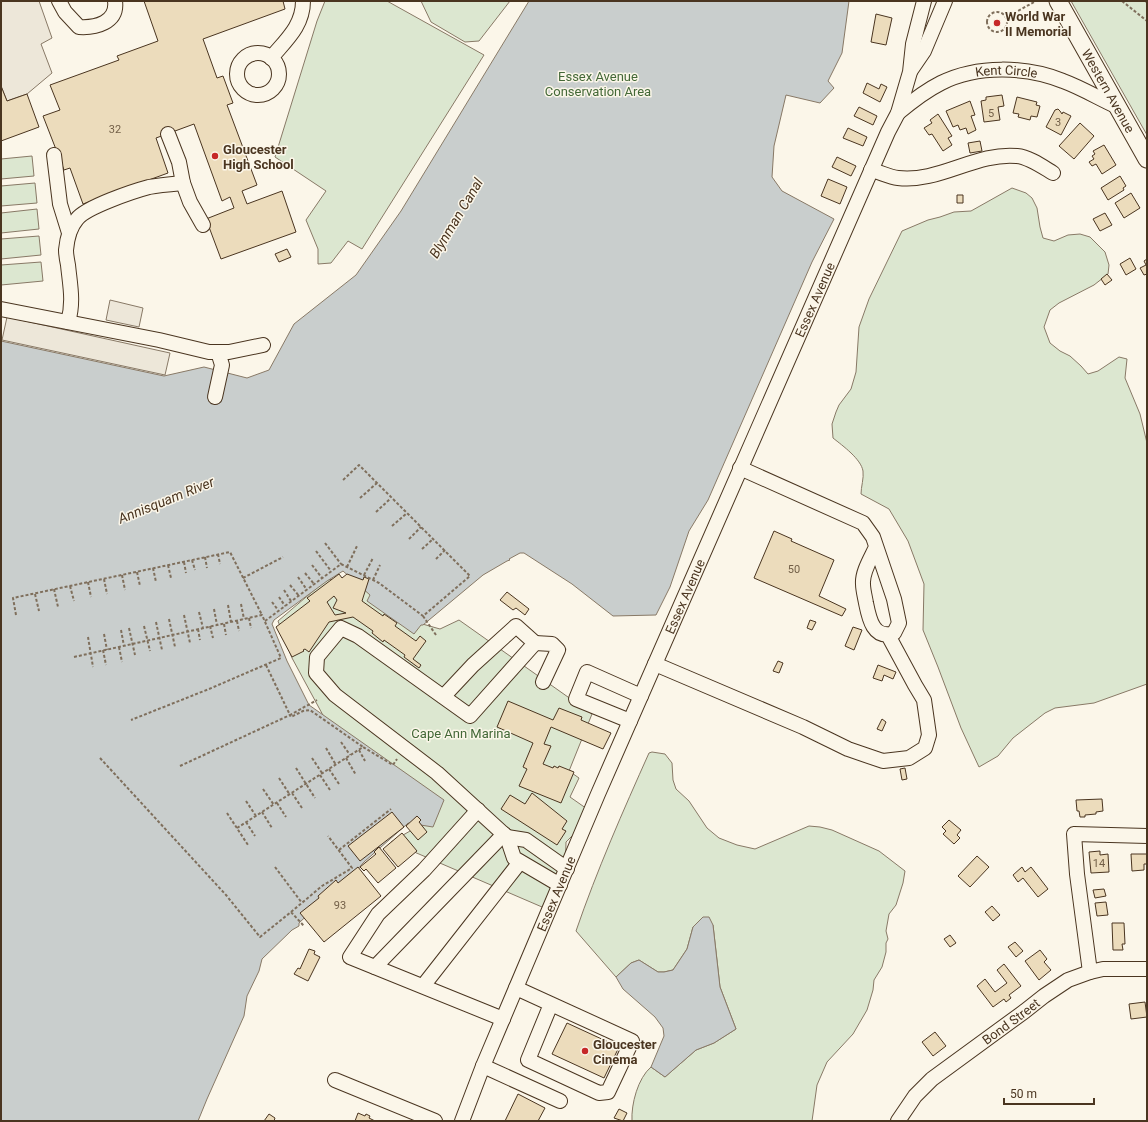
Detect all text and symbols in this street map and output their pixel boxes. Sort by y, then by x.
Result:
place label: World War II Memorial [1005,9,1071,39]
marker: World War II Memorial [992,18,1002,28]
street label: Western Avenue [1079,47,1138,135]
street label: Kent Circle [974,63,1039,81]
park label: Essex Avenue Conservation Area [545,69,651,99]
house number: 5 [988,107,994,120]
house number: 3 [1055,116,1061,129]
house number: 32 [109,123,121,136]
place label: Gloucester High School [223,142,294,172]
marker: Gloucester High School [210,151,220,161]
water label: Blynman Canal [426,175,486,261]
street label: Essex Avenue [792,260,838,339]
water label: Annisquam River [115,473,217,527]
street label: Essex Avenue [662,557,708,636]
house number: 50 [788,563,800,576]
park label: Cape Ann Marina [411,726,511,741]
street label: Essex Avenue [534,854,579,934]
house number: 14 [1093,857,1105,870]
house number: 93 [334,899,346,912]
street label: Bond Street [979,995,1043,1048]
place label: Gloucester Cinema [593,1037,657,1067]
marker: Gloucester Cinema [580,1046,590,1056]
scale bar [1004,1080,1094,1106]
text: 50 m [1010,1087,1037,1101]

